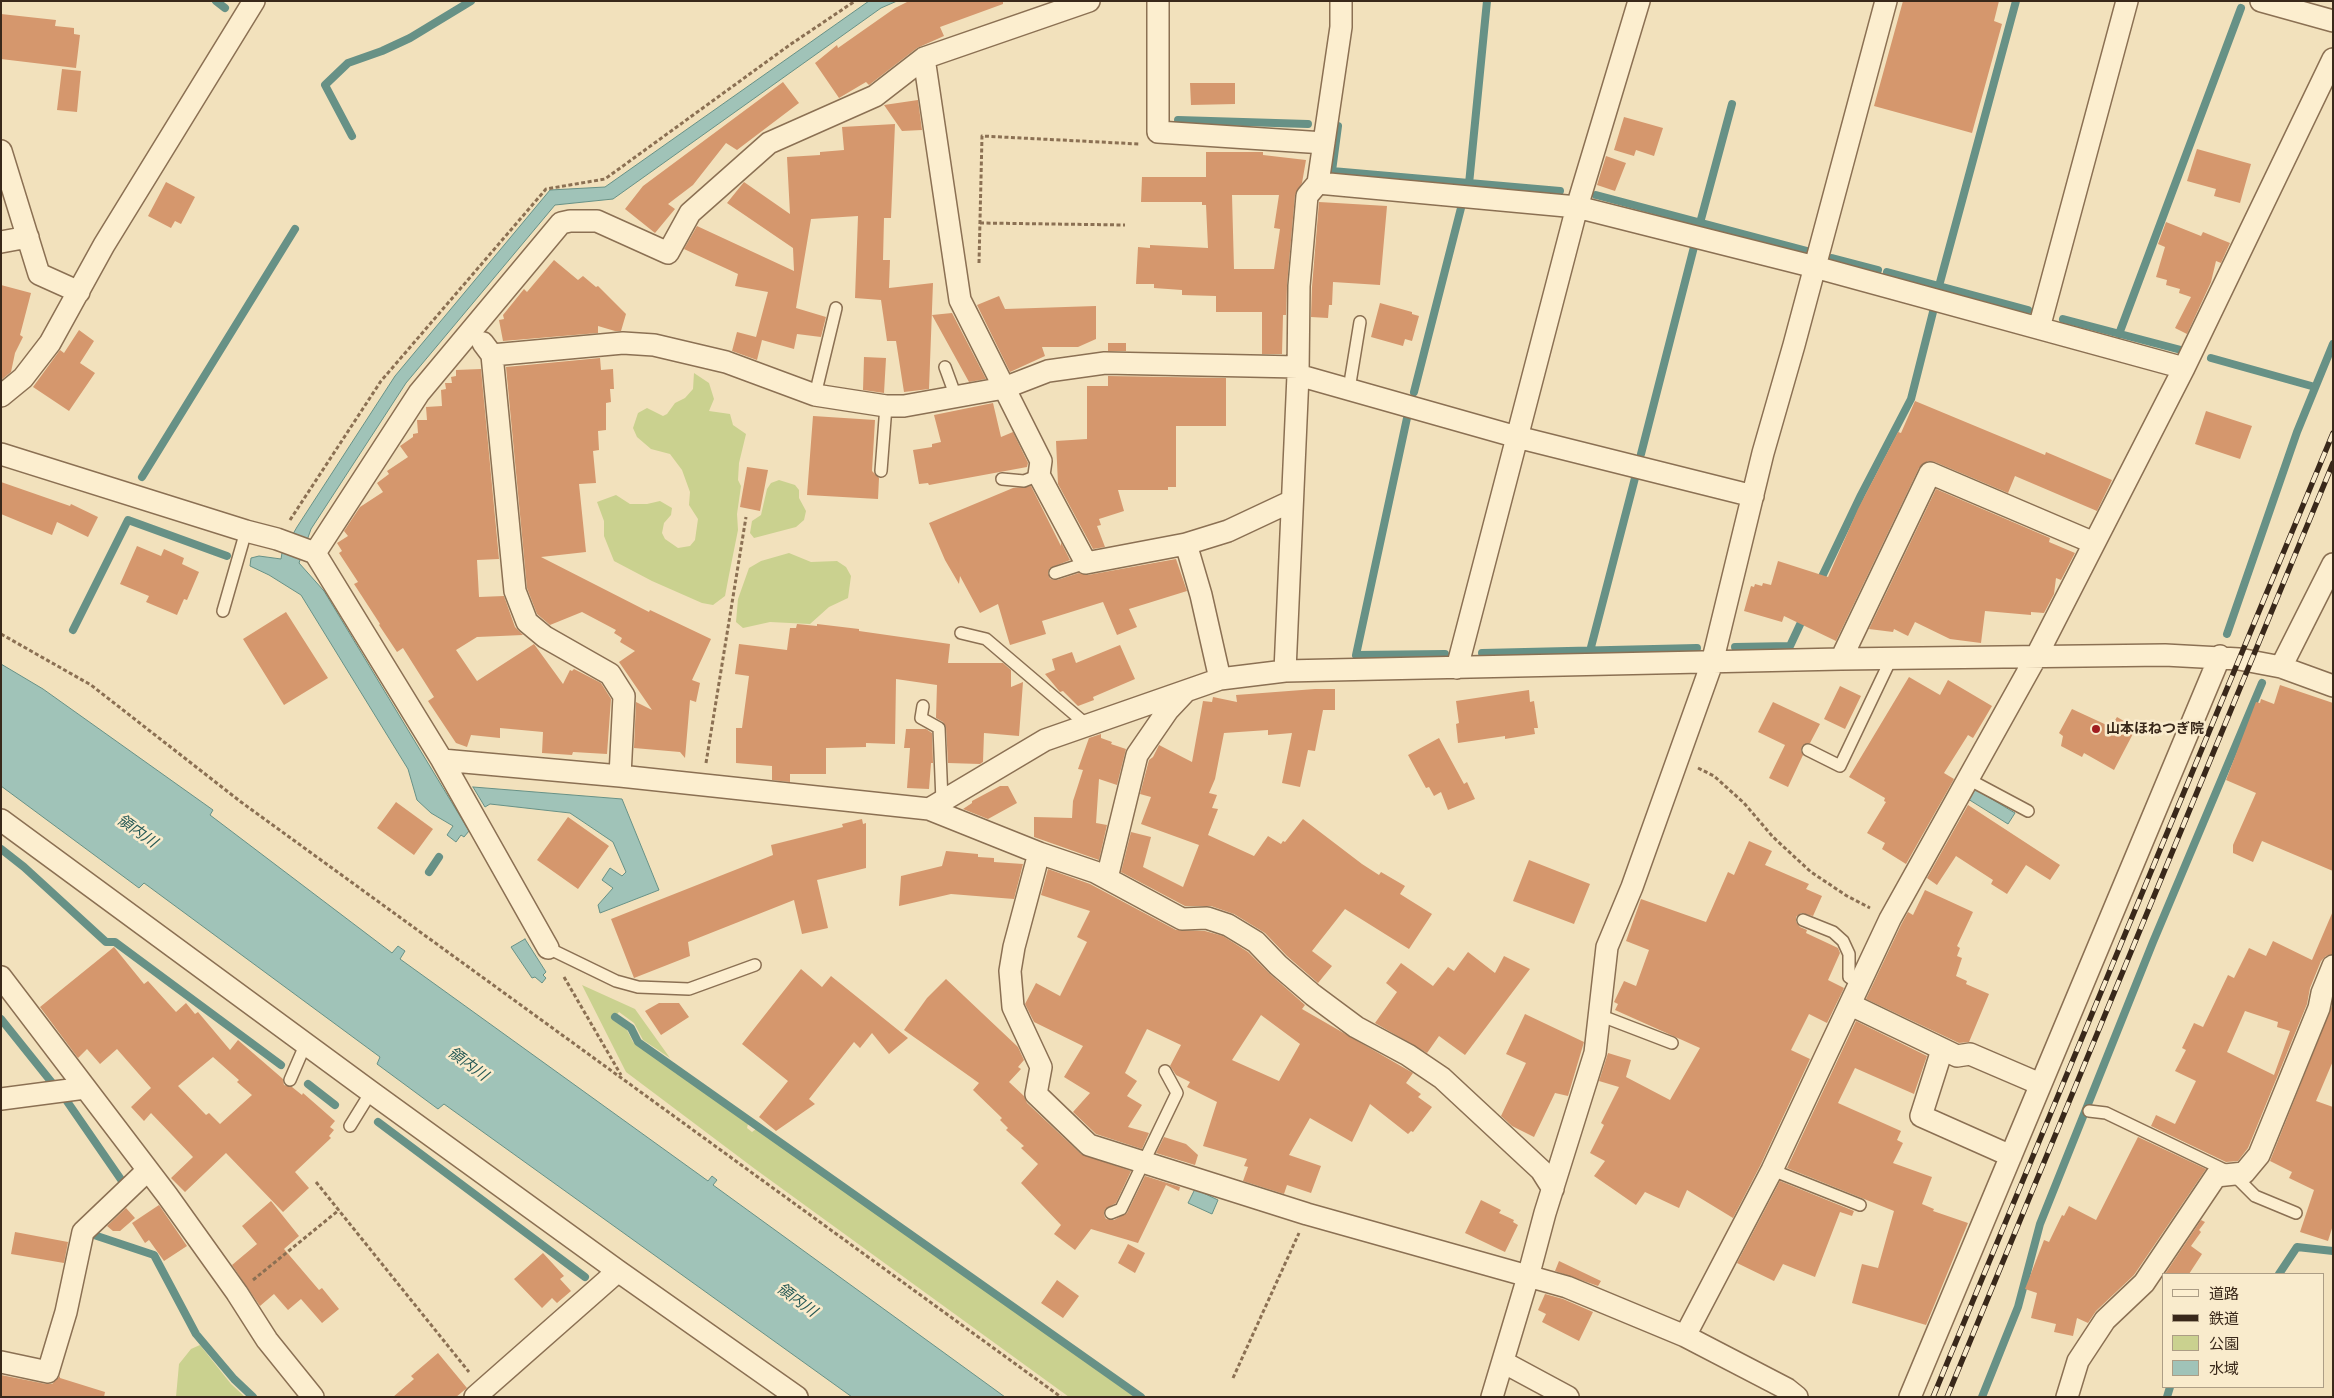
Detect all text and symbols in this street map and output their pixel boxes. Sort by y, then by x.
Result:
place label: 山本ほねつぎ院 [2106,721,2204,737]
marker: 山本ほねつぎ院 [2090,723,2102,735]
water label: 領内川 [113,811,161,851]
water label: 領内川 [445,1043,491,1085]
legend [2162,1273,2324,1388]
water label: 領内川 [774,1279,820,1321]
text: 道路 [2209,1283,2239,1303]
text: 鉄道 [2209,1308,2239,1328]
text: 公園 [2209,1333,2239,1353]
text: 水域 [2209,1358,2239,1378]

